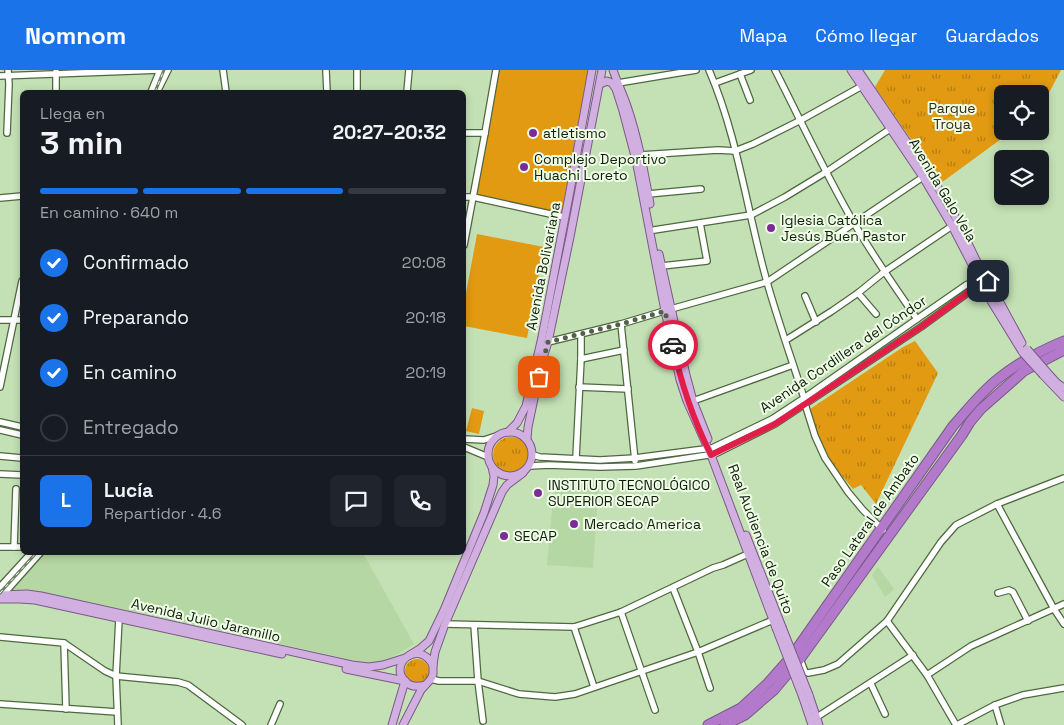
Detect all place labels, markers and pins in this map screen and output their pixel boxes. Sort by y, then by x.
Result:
place label: atletismo [543,124,606,142]
marker: atletismo [527,127,539,139]
place label: Complejo Deportivo Huachi Loreto [534,150,666,184]
marker: Complejo Deportivo Huachi Loreto [518,161,530,173]
place label: Iglesia Católica Jesús Buen Pastor [781,211,906,245]
marker: Iglesia Católica Jesús Buen Pastor [765,222,777,234]
pin [967,260,1009,302]
pin [518,356,560,398]
place label: INSTITUTO TECNOLÓGICO SUPERIOR SECAP [548,476,710,510]
marker: INSTITUTO TECNOLÓGICO SUPERIOR SECAP [532,487,544,499]
place label: Mercado America [584,515,701,533]
marker: Mercado America [568,518,580,530]
place label: SECAP [514,527,557,545]
marker: SECAP [498,530,510,542]

